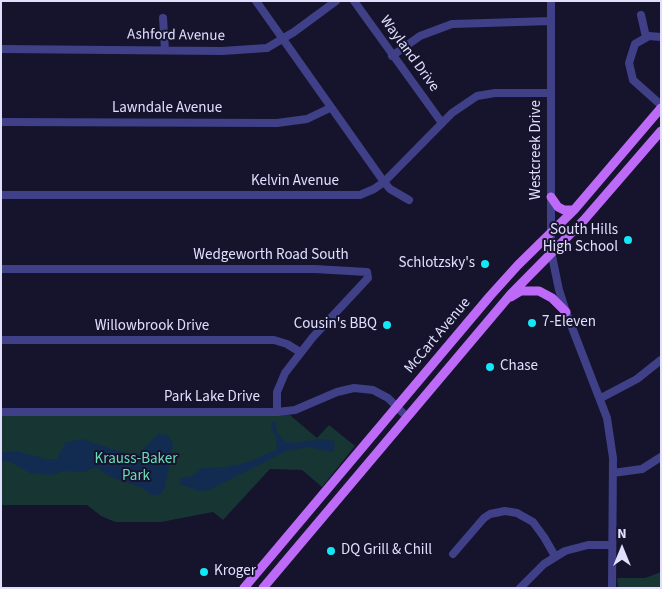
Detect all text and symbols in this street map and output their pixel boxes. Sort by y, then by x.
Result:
street label: Wayland Drive [375,12,443,96]
street label: Ashford Avenue [127,26,225,46]
street label: Lawndale Avenue [112,100,222,118]
street label: Westcreek Drive [528,100,546,200]
street label: Kelvin Avenue [251,173,339,191]
place label: South Hills High School [543,222,618,257]
marker: South Hills High School [622,234,634,246]
street label: Wedgeworth Road South [193,247,349,265]
place label: Schlotzsky's [398,255,475,273]
marker: Schlotzsky's [479,258,491,270]
street label: McCart Avenue [401,294,475,378]
place label: 7-Eleven [542,314,596,332]
place label: Cousin's BBQ [294,316,377,334]
marker: 7-Eleven [526,317,538,329]
street label: Willowbrook Drive [95,318,209,336]
marker: Cousin's BBQ [381,319,393,331]
place label: Chase [500,358,538,376]
marker: Chase [484,361,496,373]
street label: Park Lake Drive [164,389,260,407]
park label: Krauss-Baker Park [95,451,177,486]
north arrow [597,524,647,574]
text: N [617,524,627,544]
place label: DQ Grill & Chill [341,542,432,560]
marker: DQ Grill & Chill [325,545,337,557]
place label: Kroger [214,563,256,581]
marker: Kroger [198,566,210,578]

